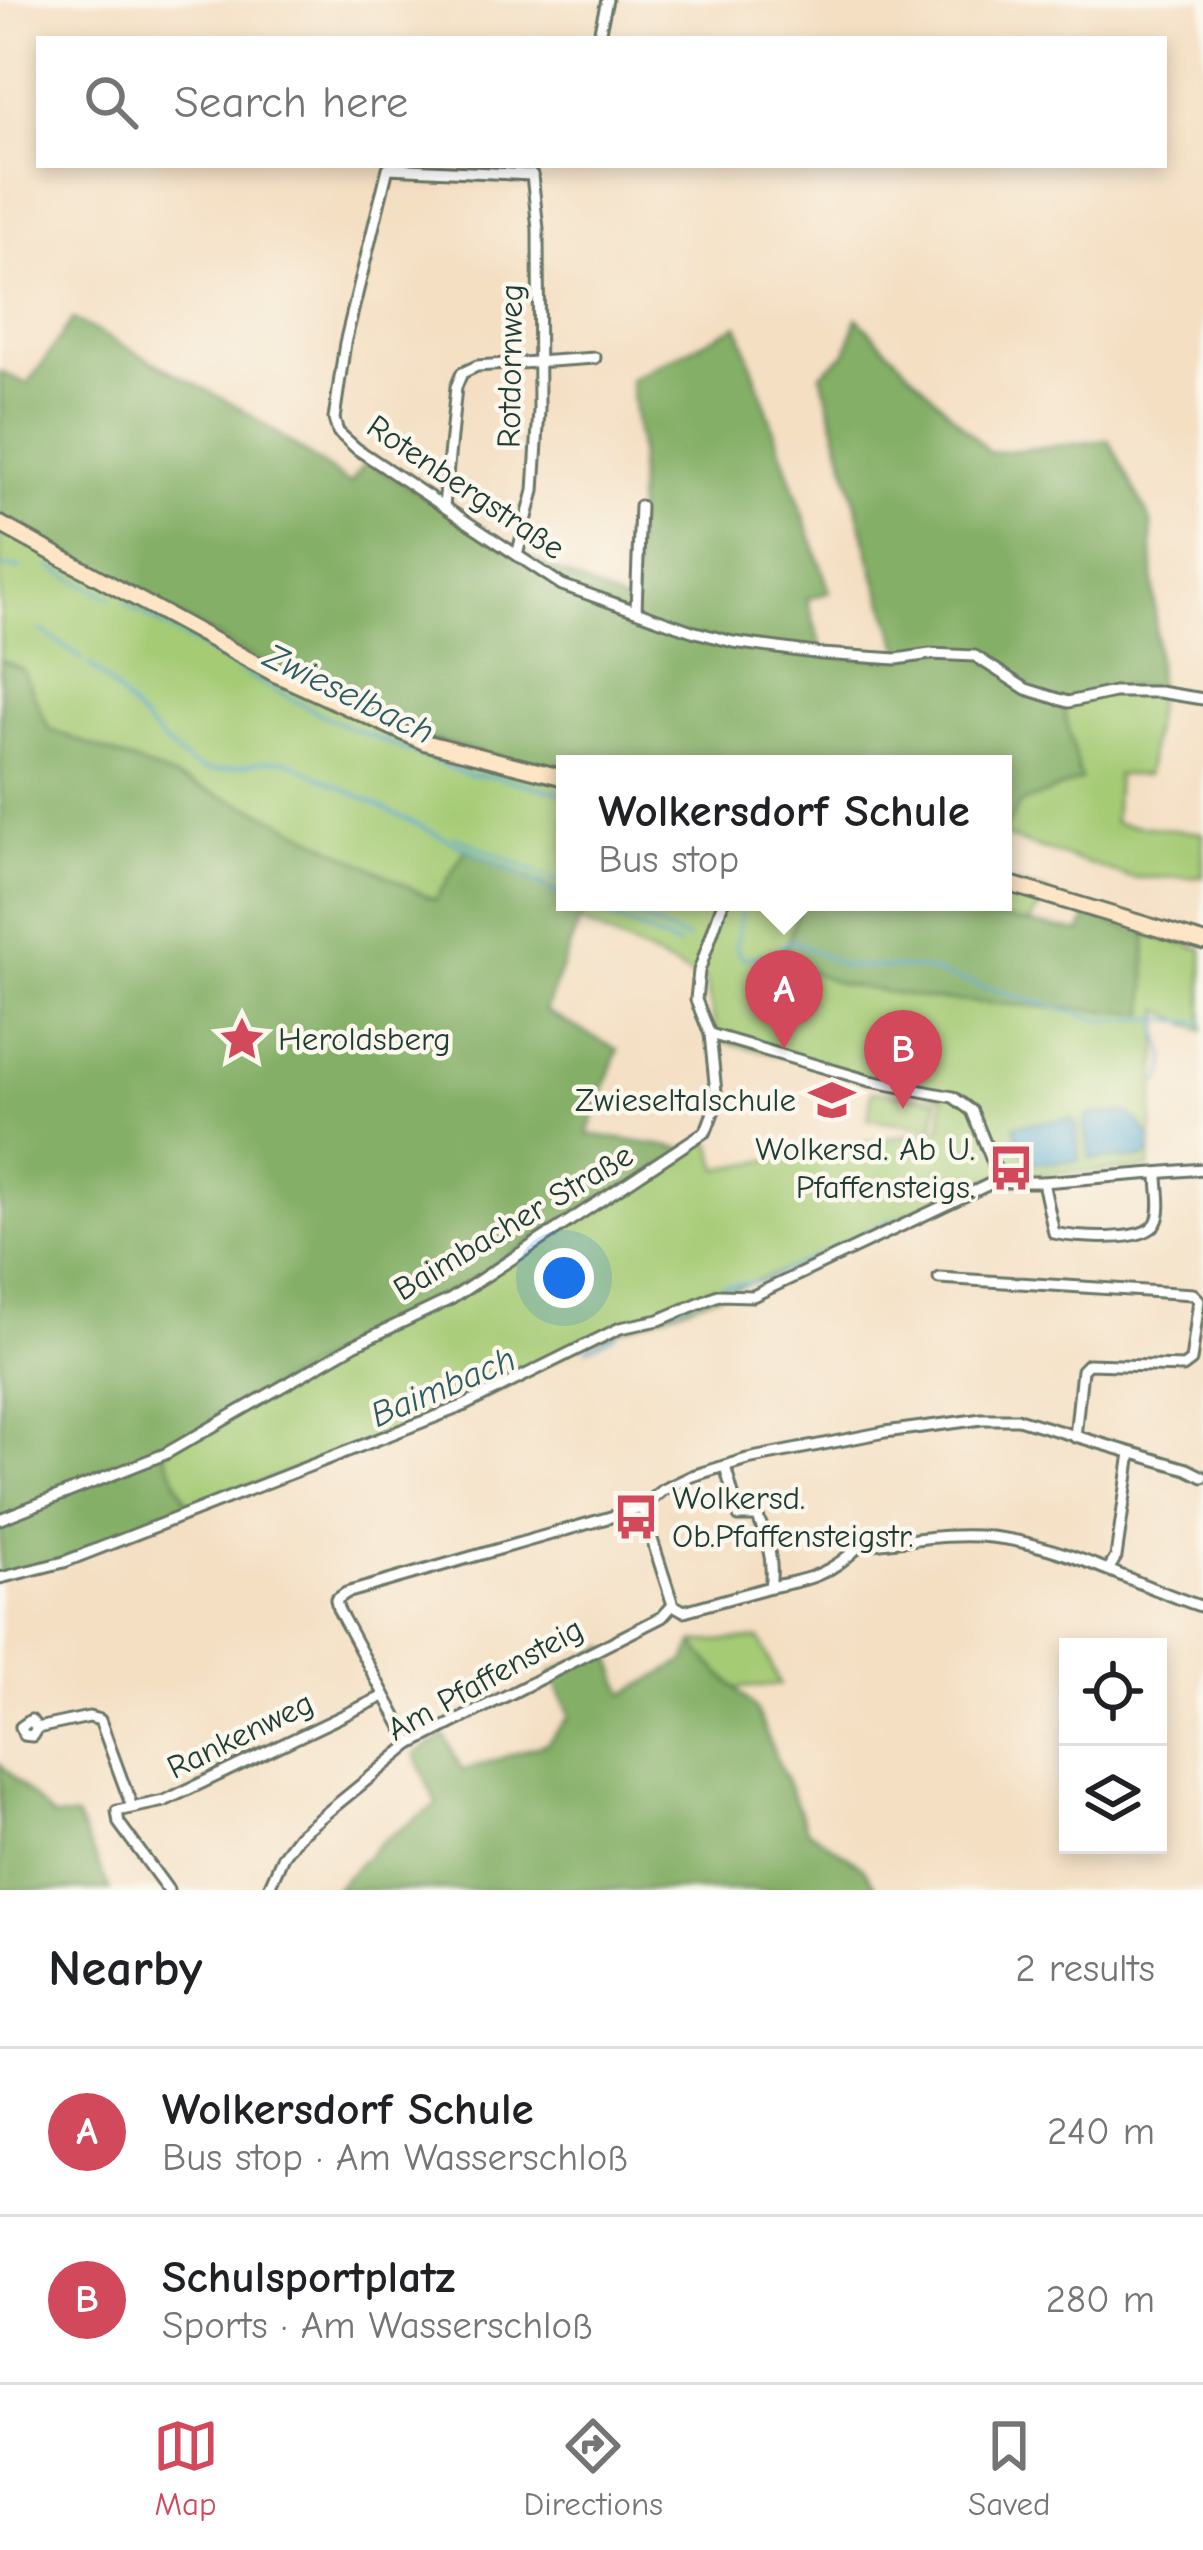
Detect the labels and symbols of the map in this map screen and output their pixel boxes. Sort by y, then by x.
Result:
street label: Rotdornweg [490,283,530,449]
street label: Rotenbergstraße [360,407,572,567]
water label: Zwieselbach [256,635,441,753]
pin: A [745,950,823,1049]
pin: B [864,1010,942,1109]
place icon: Heroldsberg [217,1014,267,1064]
place label: Heroldsberg [278,1020,451,1058]
school or university icon: Zwieseltalschule [807,1075,857,1125]
place label: Zwieseltalschule [575,1081,796,1119]
place label: Wolkersd. Ab U. Pfaffensteigs. [755,1130,975,1206]
street label: Baimbacher Straße [387,1136,639,1308]
bus stop icon: Wolkersd. Ab U. Pfaffensteigs. [986,1143,1036,1193]
your location [534,1248,594,1308]
water label: Baimbach [364,1338,522,1436]
place label: Wolkersd. Ob.Pfaffensteigstr. [672,1479,914,1555]
bus stop icon: Wolkersd. Ob.Pfaffensteigstr. [611,1492,661,1542]
street label: Am Pfaffensteig [380,1610,590,1748]
street label: Rankenweg [161,1683,319,1787]

